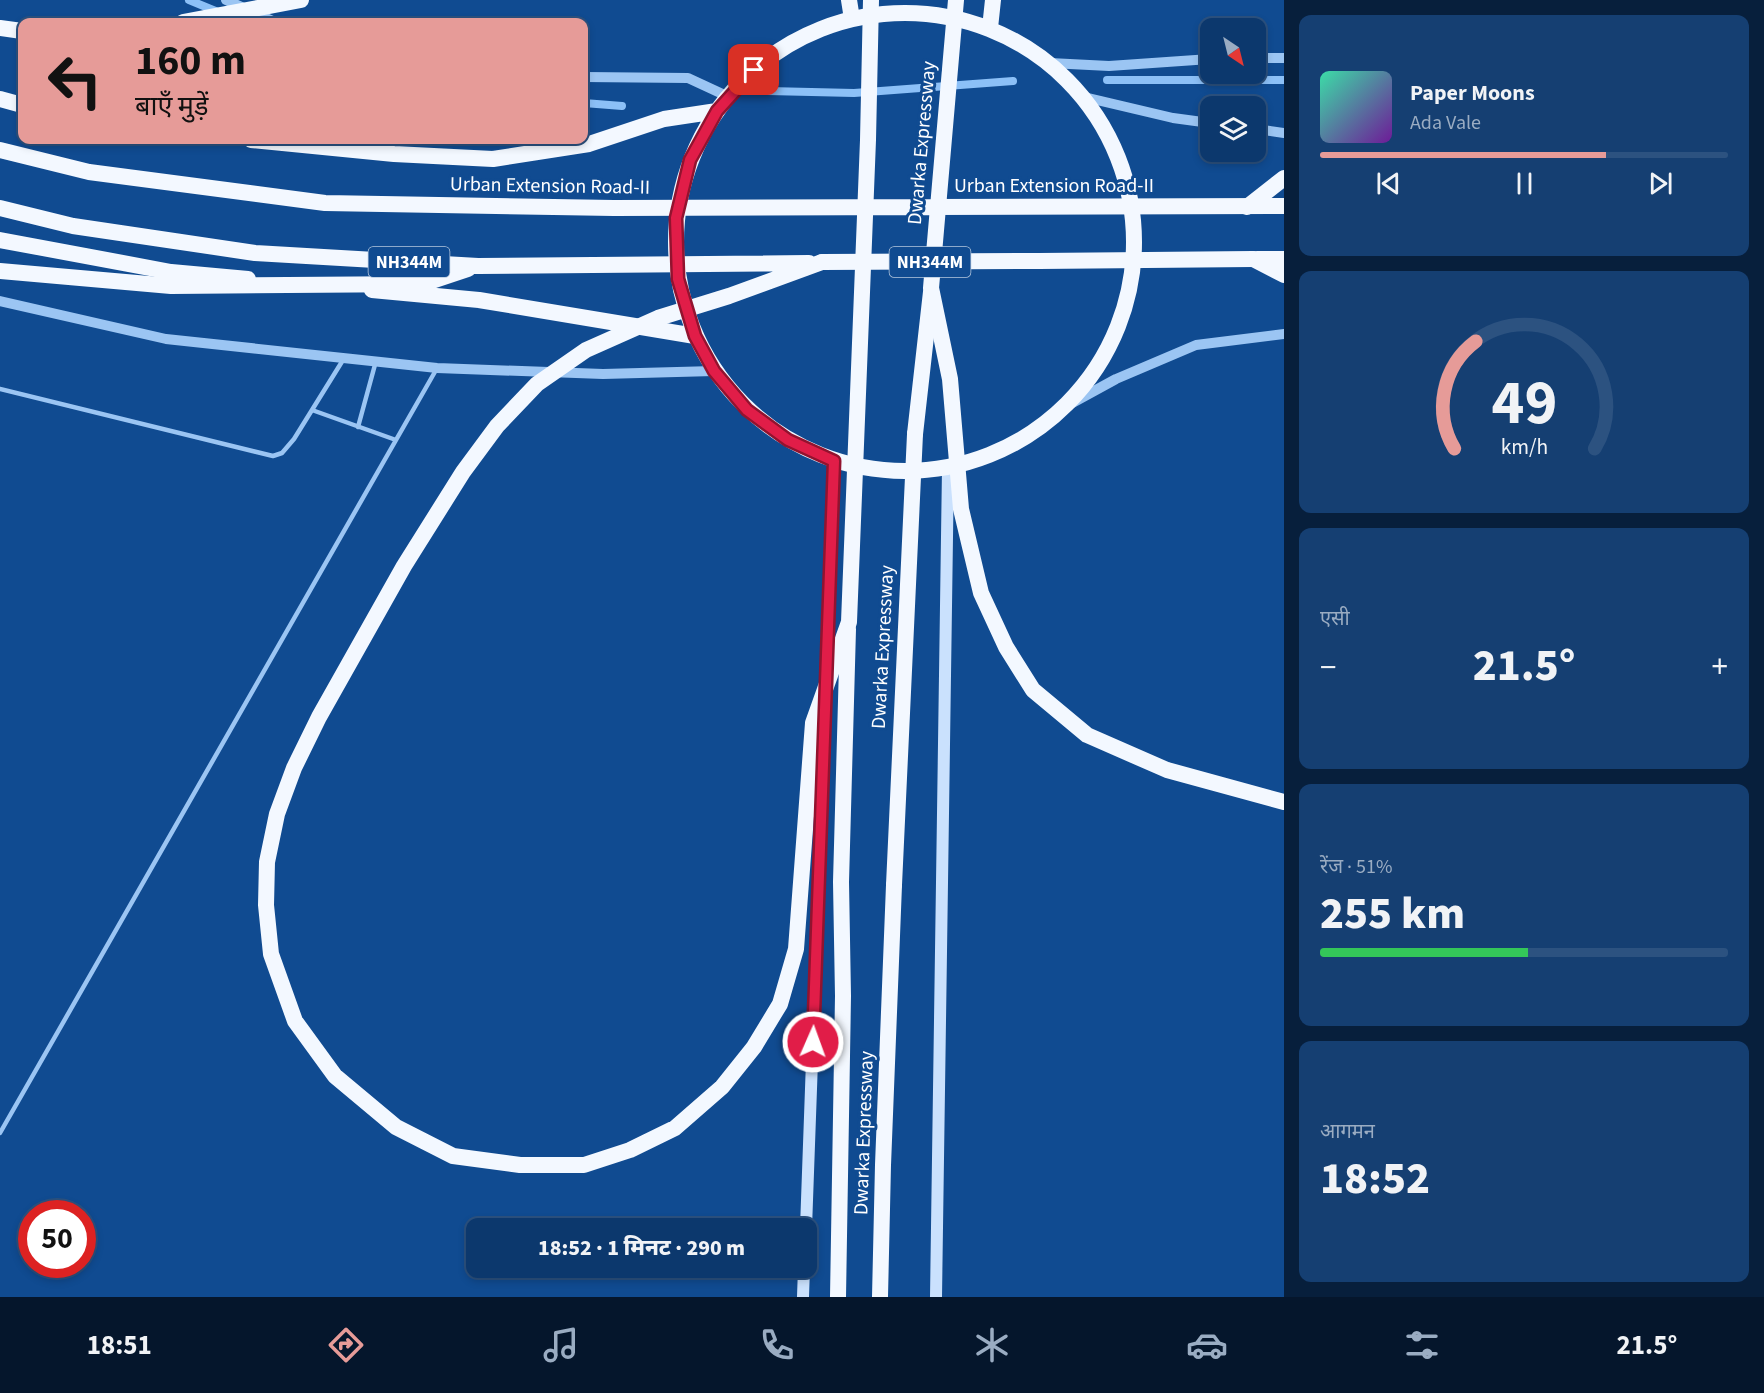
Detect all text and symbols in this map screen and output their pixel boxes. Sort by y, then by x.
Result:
north arrow [1200,18,1266,84]
map controls [1200,18,1266,162]
text: 160 m [135,31,246,91]
icon: left [36,42,114,120]
pin [728,44,779,95]
icon: arrive [737,53,770,86]
street label: Dwarka Expressway [901,59,943,226]
text: Paper Moons [1410,77,1535,109]
text: बाएँ मुड़ें [135,87,208,126]
button: layers [1200,96,1266,162]
text: Ada Vale [1410,109,1481,137]
icon: previous [1372,167,1405,200]
icon: pause [1508,167,1541,200]
icon: next [1644,167,1677,200]
street label: Urban Extension Road-II [450,170,650,202]
street label: Urban Extension Road-II [954,172,1154,200]
road number: NH344M [368,247,450,277]
road number: NH344M [890,247,970,277]
text: 49 [1491,359,1557,448]
text: km/h [1500,433,1548,464]
street label: Dwarka Expressway [865,564,901,730]
text: एसी [1320,605,1350,633]
text: 21.5° [1473,634,1575,698]
text: − [1320,644,1336,691]
text: + [1712,644,1728,691]
text: रेंज · 51% [1320,853,1392,881]
text: 255 km [1320,882,1465,946]
position arrow [781,1010,845,1074]
street label: Dwarka Expressway [847,1050,881,1216]
text: आगमन [1320,1118,1375,1146]
text: 18:52 [1320,1147,1430,1211]
speed limit sign: 50 [18,1200,96,1278]
text: 18:52 · 1 मिनट · 290 m [538,1232,745,1264]
icon: directions [325,1324,367,1366]
icon: music [540,1324,582,1366]
icon: phone [756,1324,798,1366]
icon: climate [971,1324,1013,1366]
icon: car [1186,1324,1228,1366]
icon: filters [1401,1324,1443,1366]
text: 18:51 [87,1326,152,1365]
text: 21.5° [1617,1326,1677,1365]

